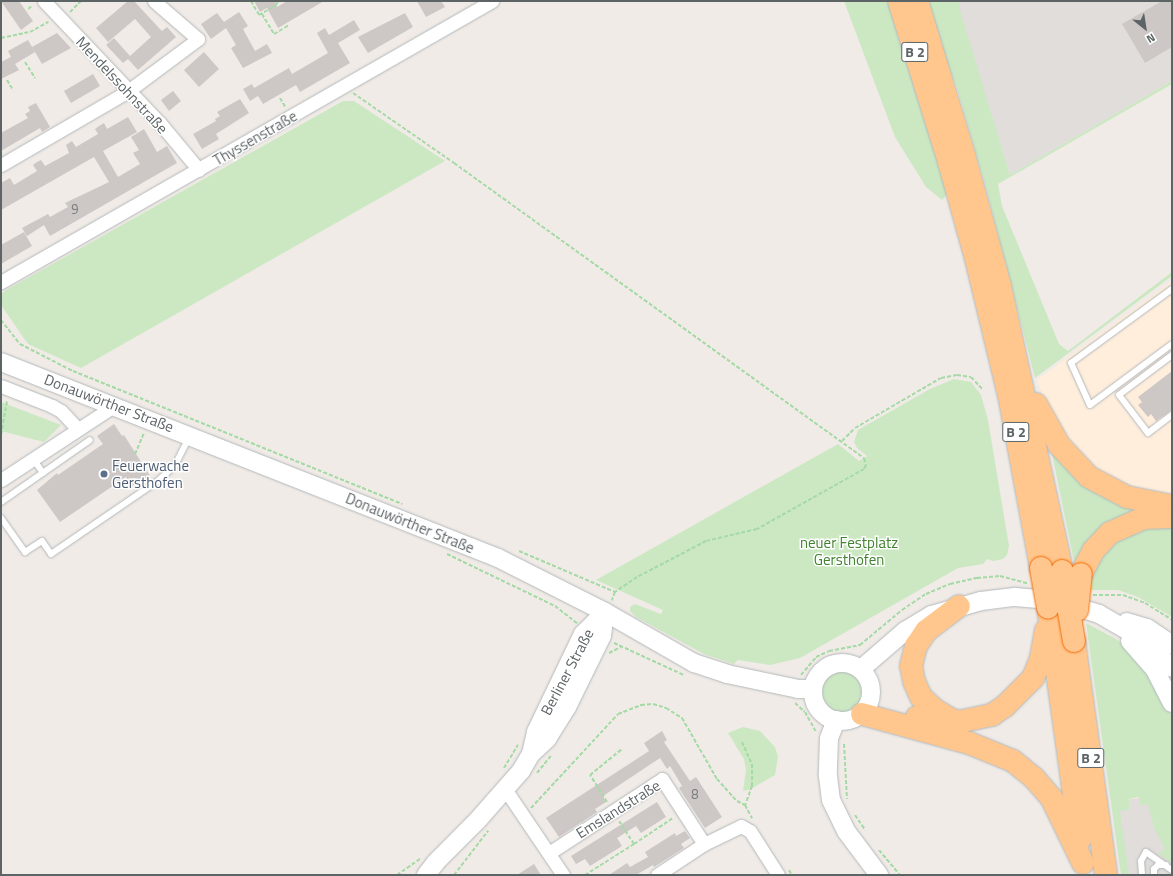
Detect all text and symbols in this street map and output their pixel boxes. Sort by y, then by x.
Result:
north arrow [1125,8,1165,48]
text: N [1144,30,1158,47]
street label: Mendelssohnstraße [72,33,172,137]
road number: B 2 [901,40,929,64]
street label: Thyssenstraße [210,107,300,169]
house number: 9 [71,201,79,217]
street label: Donauwörther Straße [42,370,176,436]
road number: B 2 [1002,420,1030,444]
place label: Feuerwache Gersthofen [112,456,189,491]
marker: Feuerwache Gersthofen [99,469,109,479]
street label: Donauwörther Straße [343,489,477,557]
park label: neuer Festplatz Gersthofen [800,533,898,568]
street label: Berliner Straße [537,626,597,718]
road number: B 2 [1077,746,1105,770]
street label: Emslandstraße [573,776,663,842]
house number: 8 [691,786,699,802]

